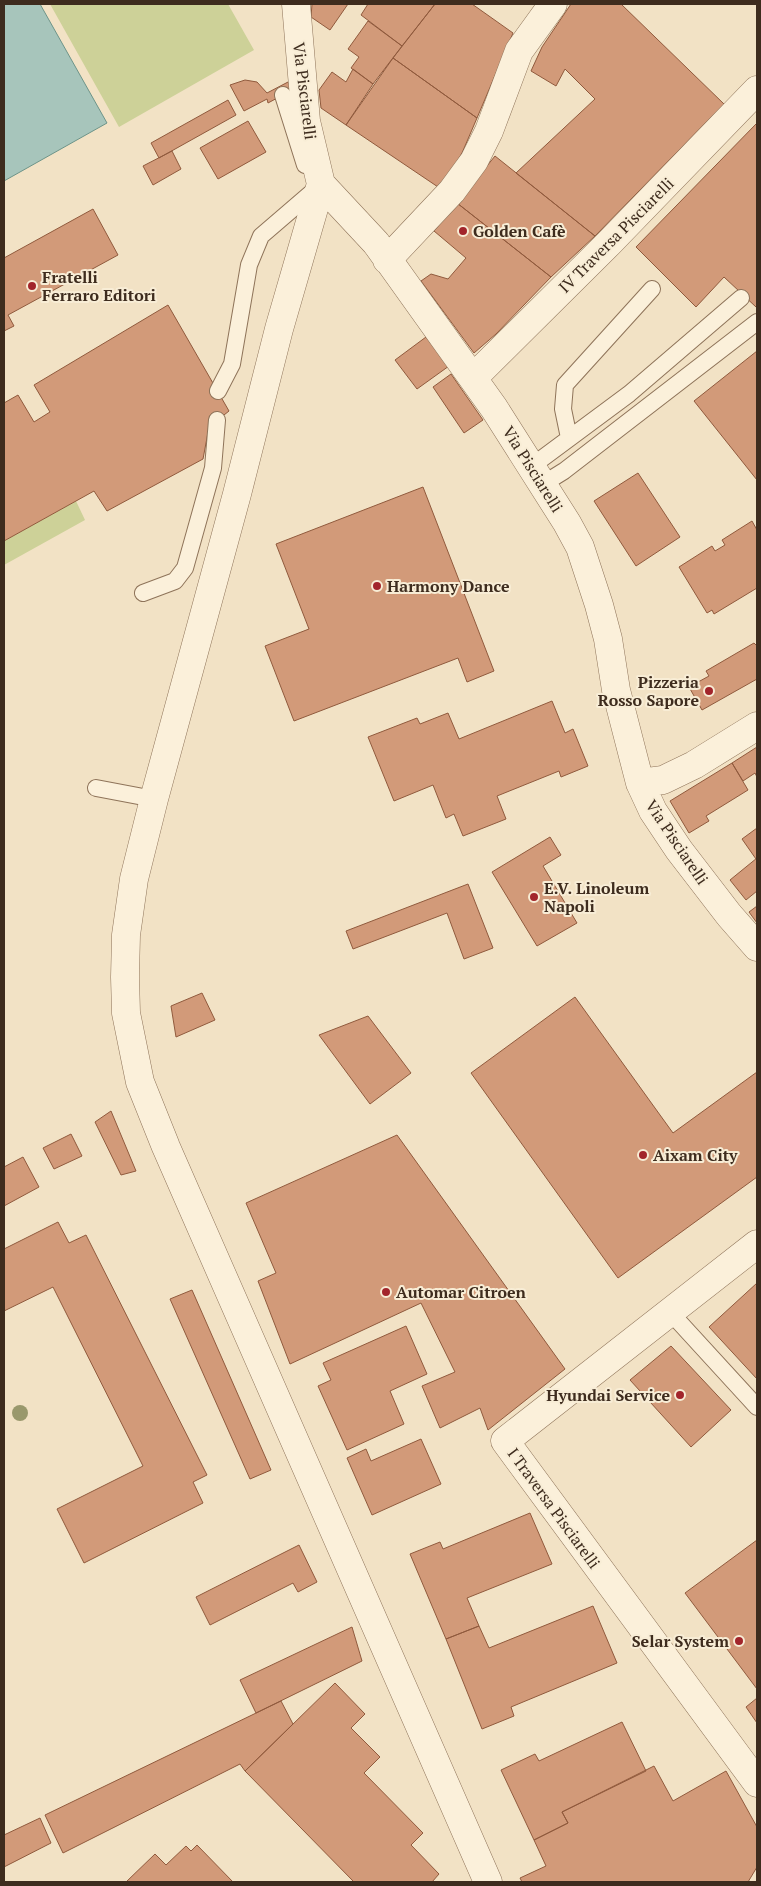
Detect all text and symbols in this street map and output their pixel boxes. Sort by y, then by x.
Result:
street label: Via Pisciarelli [288,41,322,141]
street label: IV Traversa Pisciarelli [553,172,679,298]
place label: Golden Cafè [473,220,566,242]
marker: Golden Cafè [457,225,469,237]
place label: Fratelli Ferraro Editori [42,266,156,306]
marker: Fratelli Ferraro Editori [26,280,38,292]
street label: Via Pisciarelli [498,422,568,517]
place label: Harmony Dance [387,575,510,597]
marker: Harmony Dance [371,580,383,592]
place label: Pizzeria Rosso Sapore [598,671,699,711]
marker: Pizzeria Rosso Sapore [703,685,715,697]
street label: Via Pisciarelli [640,795,714,889]
place label: E.V. Linoleum Napoli [544,877,649,917]
marker: E.V. Linoleum Napoli [528,891,540,903]
place label: Aixam City [653,1144,738,1166]
marker: Aixam City [637,1149,649,1161]
place label: Automar Citroen [396,1281,527,1303]
marker: Automar Citroen [380,1286,392,1298]
place label: Hyundai Service [546,1384,670,1406]
marker: Hyundai Service [674,1389,686,1401]
street label: I Traversa Pisciarelli [503,1443,605,1573]
place label: Selar System [632,1630,729,1652]
marker: Selar System [733,1635,745,1647]

